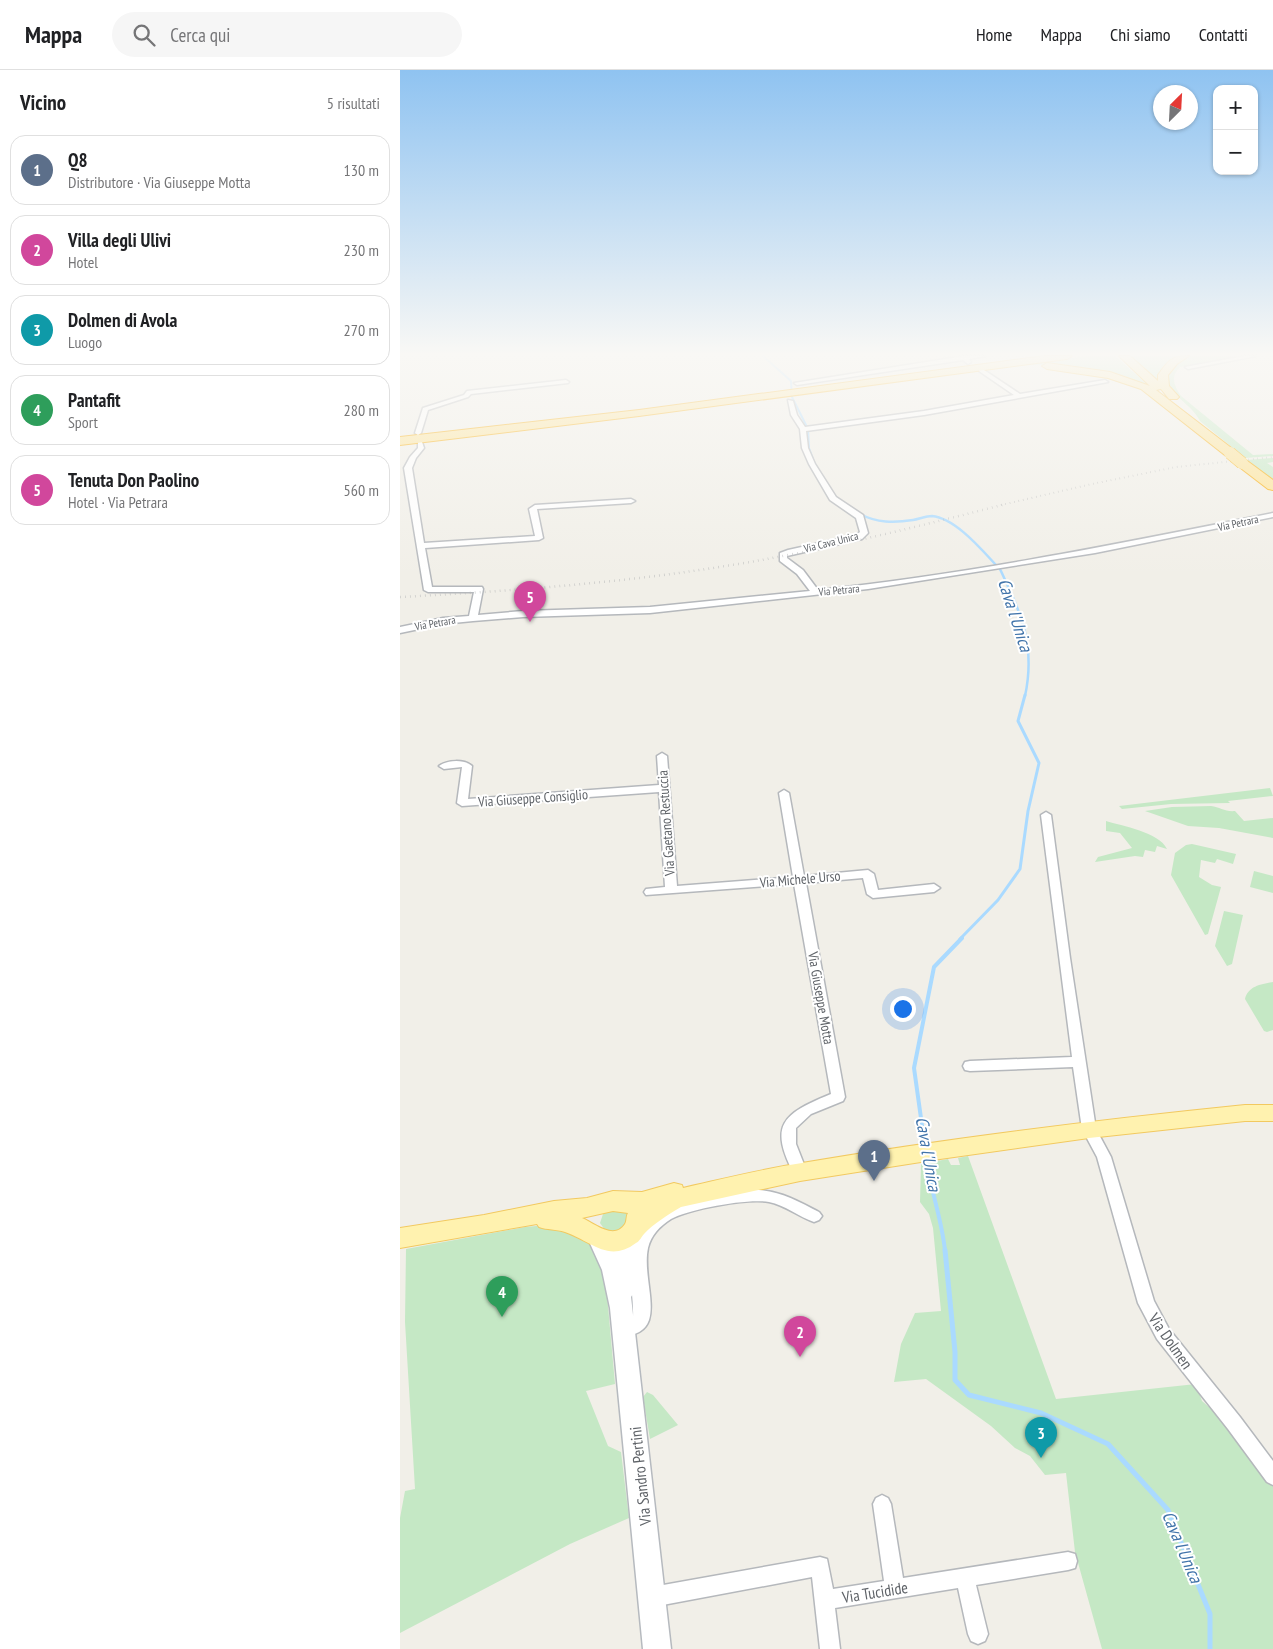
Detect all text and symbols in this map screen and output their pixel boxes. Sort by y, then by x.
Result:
search box [112,12,462,57]
text: Mappa [25,19,82,50]
icon: search [130,21,158,49]
text: Cerca qui [170,23,230,47]
text: Home [976,23,1013,46]
text: Mappa [1041,23,1082,46]
text: Chi siamo [1110,23,1171,46]
text: Contatti [1199,23,1248,46]
north arrow [1153,85,1198,130]
map controls [1213,85,1258,175]
button: + [1213,85,1258,130]
text: Vicino [20,89,66,116]
text: 5 risultati [327,93,380,113]
button: − [1213,130,1258,175]
text: Q8 [68,148,88,172]
text: 1 [33,160,41,180]
text: 130 m [344,160,379,180]
text: Distributore · Via Giuseppe Motta [68,172,251,192]
text: Villa degli Ulivi [68,228,171,252]
text: 2 [33,240,41,260]
text: 230 m [344,240,379,260]
text: Hotel [68,252,98,272]
text: Dolmen di Avola [68,308,177,332]
text: 3 [33,320,41,340]
text: 270 m [344,320,379,340]
text: Luogo [68,332,102,352]
text: Pantafit [68,388,121,412]
text: 4 [33,400,41,420]
text: 280 m [344,400,379,420]
text: Sport [68,412,98,432]
text: Tenuta Don Paolino [68,468,199,492]
text: 5 [33,480,41,500]
text: 560 m [344,480,379,500]
text: Hotel · Via Petrara [68,492,168,512]
street label: Via Petrara [1215,512,1260,534]
street label: Via Cava Unica [801,528,860,556]
water label: Cava l'Unica [993,575,1038,655]
pin: 5 [514,581,546,622]
street label: Via Petrara [817,581,860,599]
street label: Via Petrara [412,613,457,634]
street label: Via Gaetano Restuccia [653,770,679,877]
street label: Via Giuseppe Consiglio [477,785,588,811]
street label: Via Michele Urso [758,867,841,892]
street label: Via Giuseppe Motta [804,949,838,1046]
your location [890,996,916,1022]
water label: Cava l'Unica [911,1115,947,1194]
pin: 1 [858,1140,890,1181]
pin: 4 [486,1276,518,1317]
street label: Via Dolmen [1144,1308,1197,1373]
pin: 2 [784,1316,816,1357]
pin: 3 [1025,1417,1057,1458]
street label: Via Sandro Pertini [625,1426,655,1527]
water label: Cava l'Unica [1157,1508,1208,1587]
street label: Via Tucidide [840,1577,909,1607]

